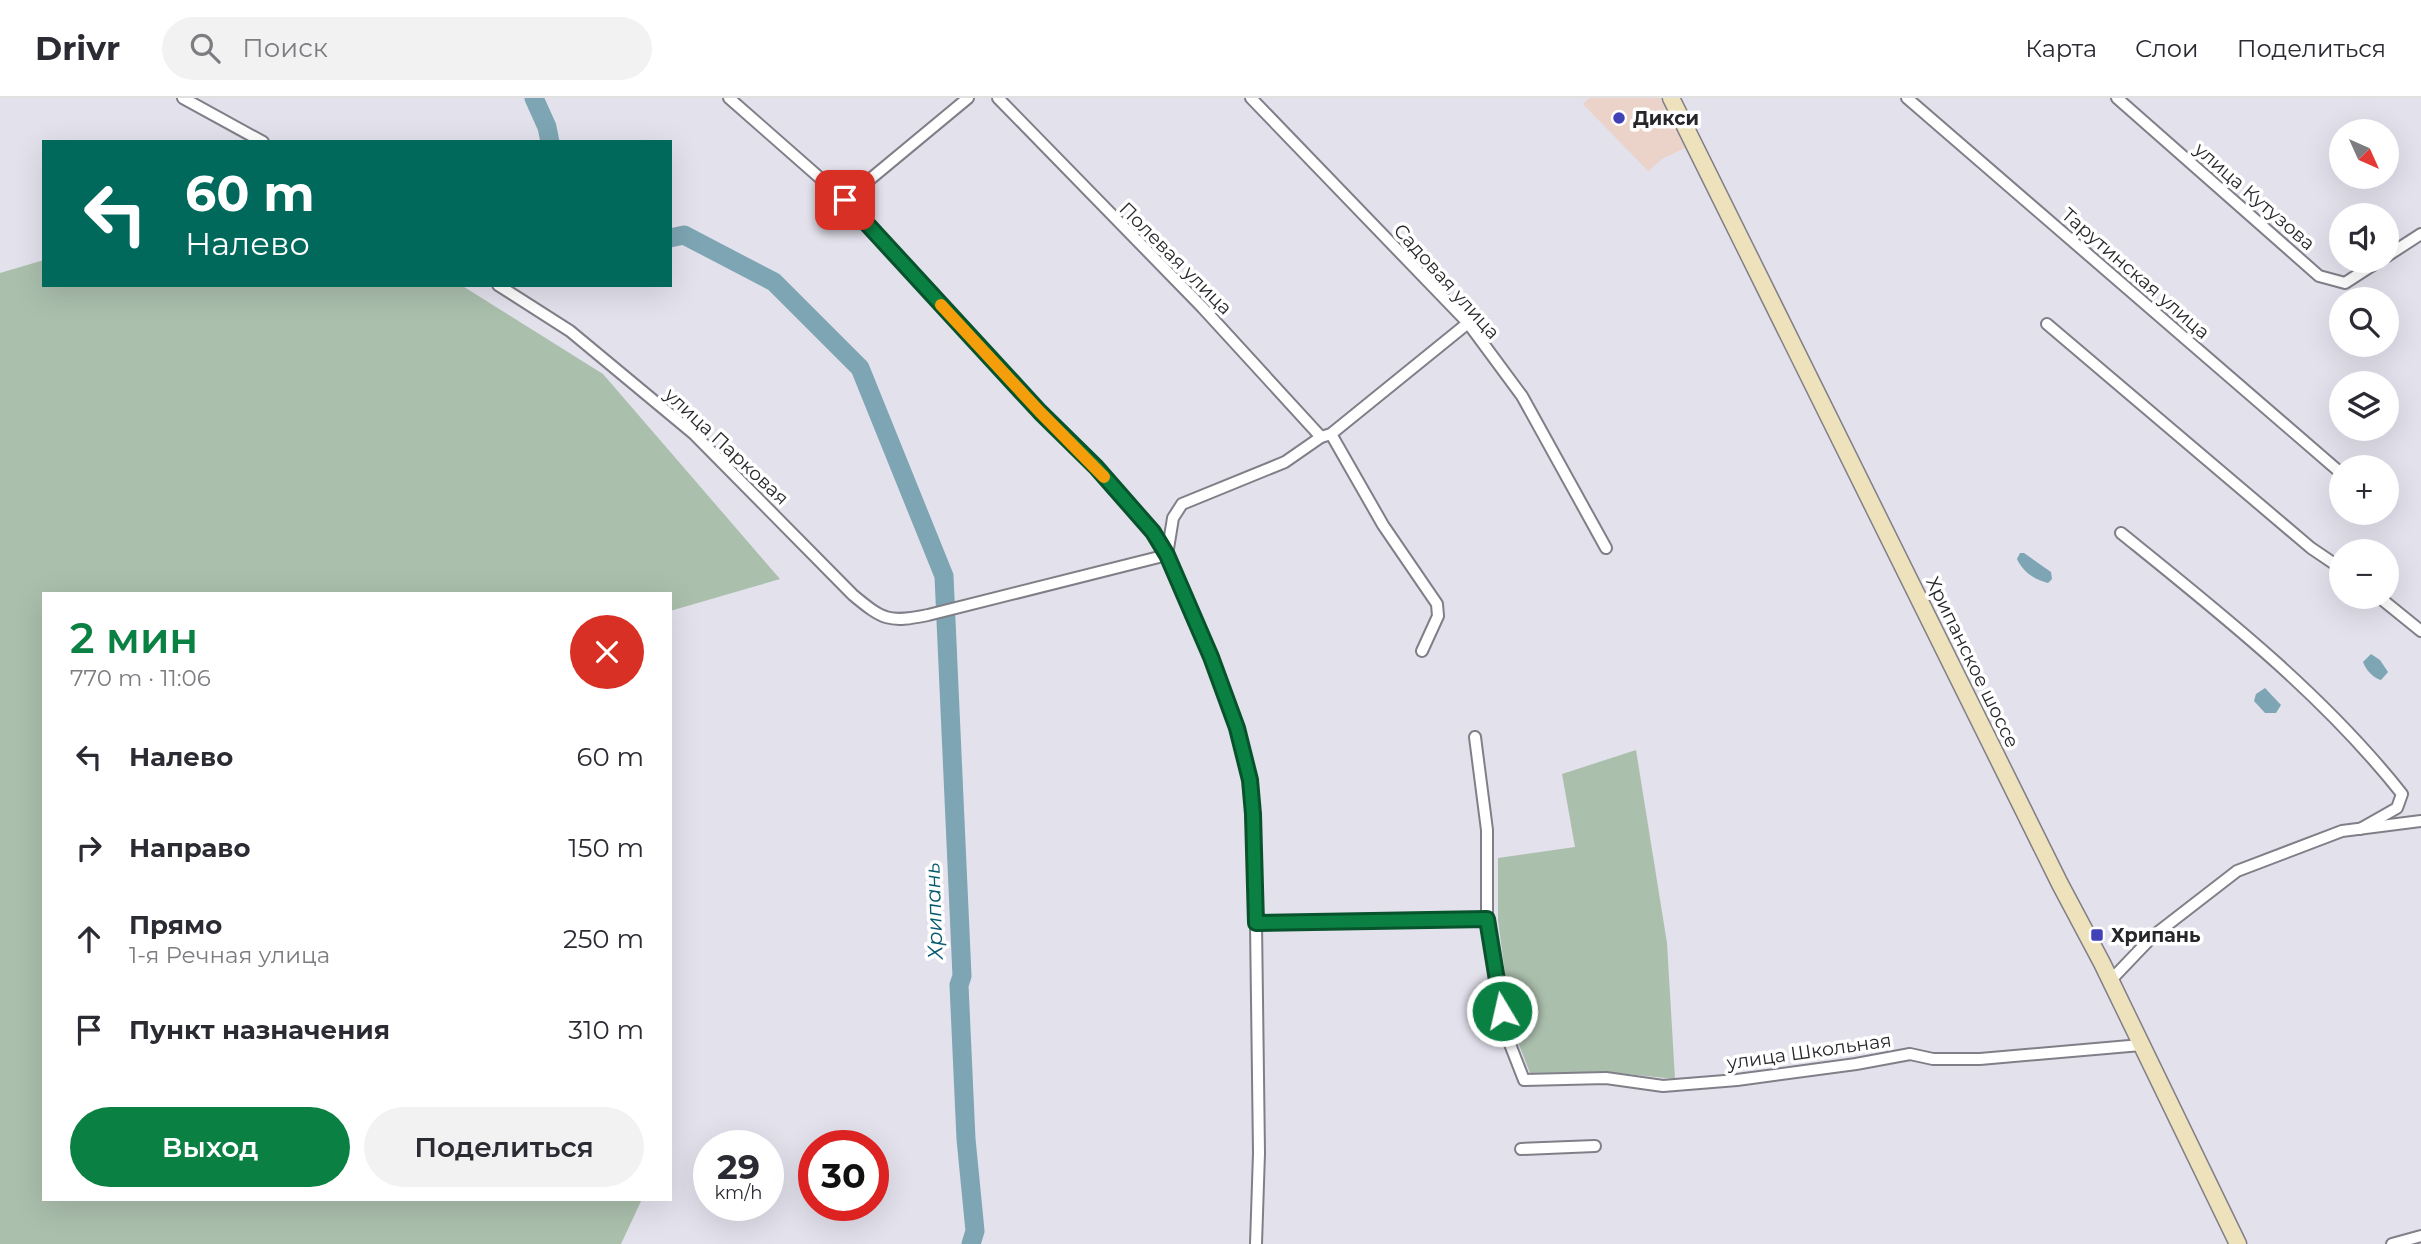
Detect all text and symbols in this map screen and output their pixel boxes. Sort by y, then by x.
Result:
search box [162,17,652,80]
text: Drivr [35,28,120,68]
icon: search [186,29,224,67]
text: Поиск [242,32,328,64]
text: Карта [2025,34,2097,63]
text: Слои [2135,34,2199,63]
text: Поделиться [2237,34,2386,63]
place label: Дикси [1633,107,1699,130]
marker: Дикси [1611,110,1627,126]
north arrow [2329,119,2399,189]
map controls [2329,119,2399,609]
street label: улица Кутузова [2189,137,2320,255]
text: 60 m [185,164,315,223]
icon: left [70,168,161,259]
pin [815,170,875,230]
icon: arrive [826,181,864,219]
street label: Полевая улица [1115,197,1237,319]
street label: Тарутинская улица [2057,203,2214,344]
button: sound [2329,203,2399,273]
street label: Садовая улица [1389,219,1505,344]
text: Налево [185,224,310,263]
button: search [2329,287,2399,357]
button: layers [2329,371,2399,441]
street label: улица Парковая [659,382,793,510]
button: + [2329,455,2399,525]
button: − [2329,539,2399,609]
street label: Хрипанское шоссе [1921,573,2024,752]
text: 2 мин [70,612,198,664]
button: close [570,615,644,689]
text: 770 m · 11:06 [70,664,211,692]
icon: left [70,738,108,776]
text: Налево [129,741,233,773]
text: 60 m [577,741,644,773]
icon: right [70,829,108,867]
text: Направо [129,832,250,864]
text: 150 m [568,832,644,864]
water label: Хрипань [919,862,948,961]
text: Прямо [129,909,222,941]
icon: ahead [70,920,108,958]
text: 250 m [563,923,644,955]
place label: Хрипань [2111,924,2201,947]
marker: Хрипань [2089,927,2105,943]
text: 1-я Речная улица [129,941,330,969]
position arrow [1465,974,1539,1048]
icon: arrive [70,1011,108,1049]
text: Пункт назначения [129,1014,390,1046]
text: 310 m [568,1014,644,1046]
street label: улица Школьная [1724,1029,1893,1075]
button: Выход [70,1107,350,1187]
button: Поделиться [364,1107,644,1187]
speed limit sign: 30 [798,1130,889,1221]
text: 29 [717,1145,760,1188]
text: km/h [714,1182,763,1204]

